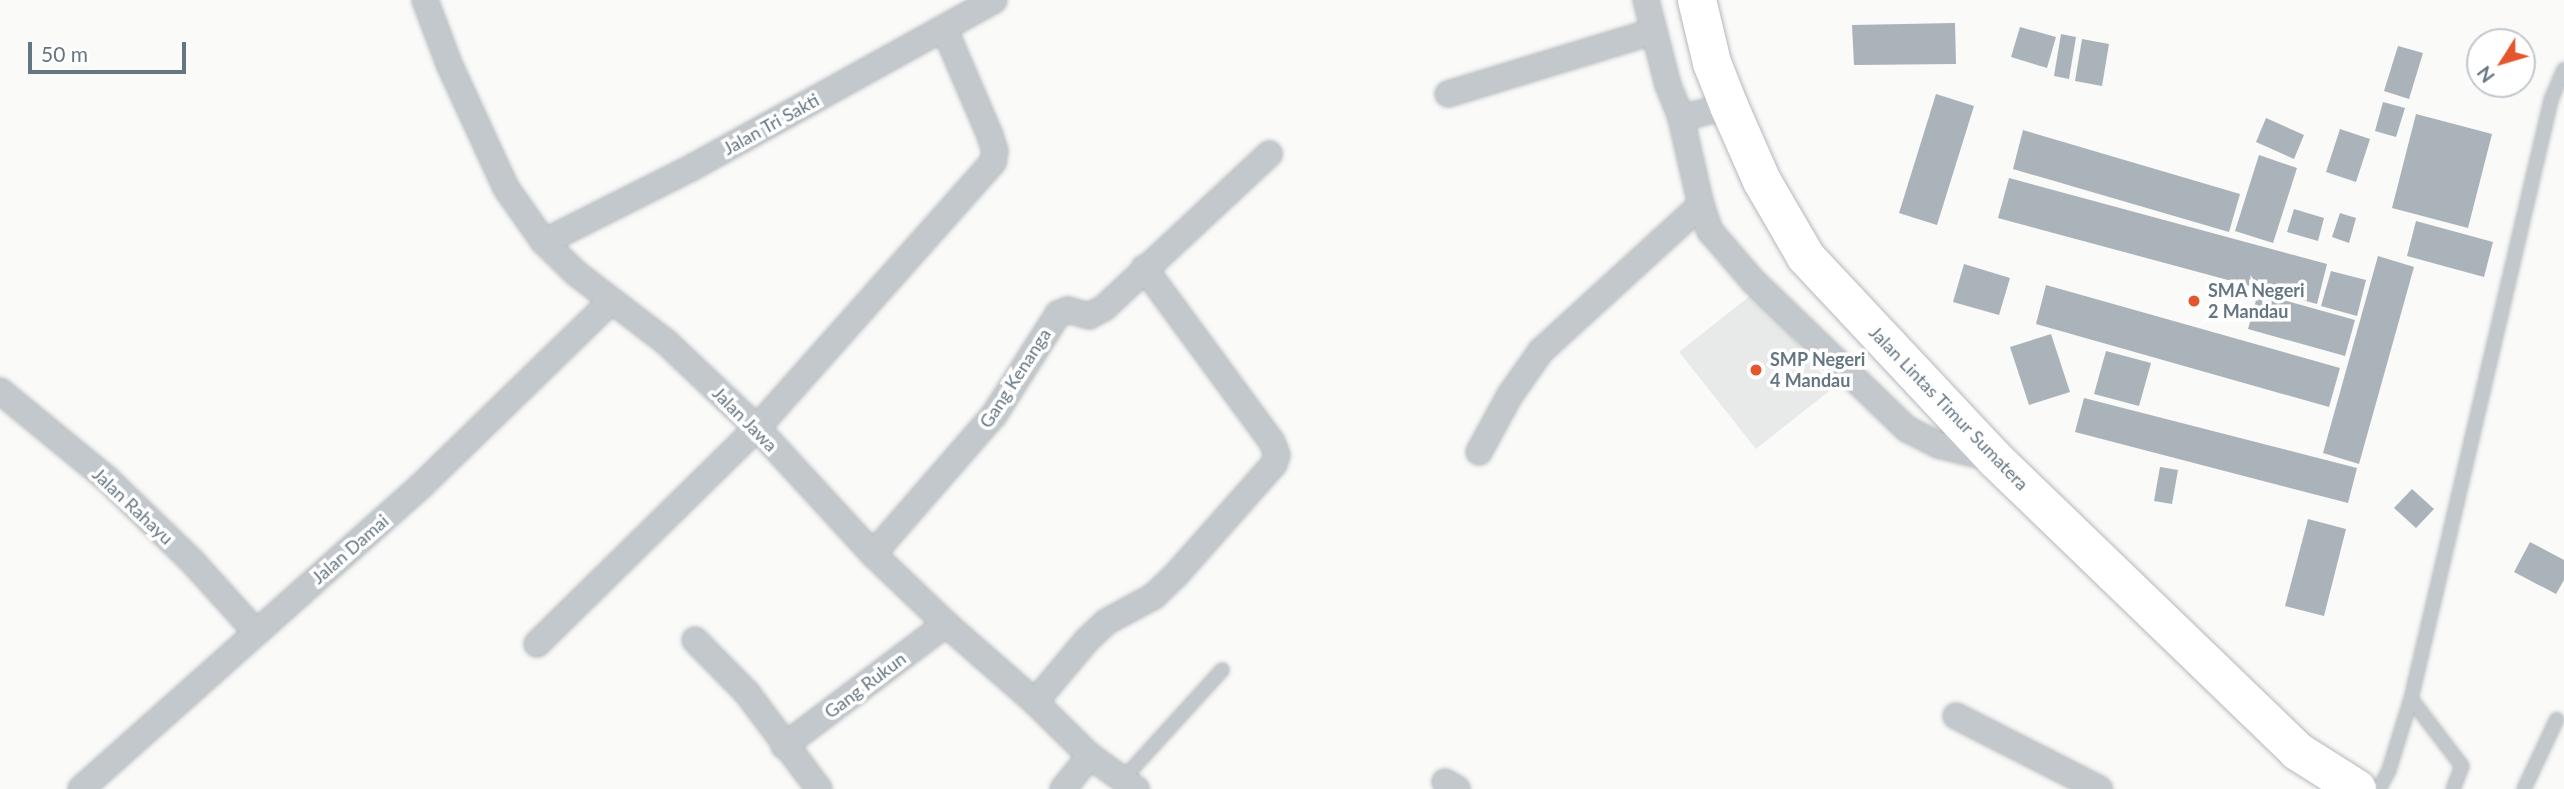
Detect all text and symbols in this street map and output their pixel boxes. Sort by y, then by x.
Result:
scale bar [32,28,189,72]
north arrow [2466,28,2536,98]
text: 50 m [41,41,88,66]
text: N [2472,62,2499,88]
street label: Jalan Tri Sakti [719,89,823,159]
place label: SMA Negeri 2 Mandau [2208,280,2305,322]
marker: SMA Negeri 2 Mandau [2186,293,2202,309]
street label: Jalan Lintas Timur Sumatera [1865,321,2033,495]
street label: Gang Kenanga [975,324,1055,432]
place label: SMP Negeri 4 Mandau [1770,349,1866,392]
marker: SMP Negeri 4 Mandau [1748,362,1764,378]
street label: Jalan Jawa [708,382,782,456]
street label: Jalan Rahayu [88,463,178,549]
street label: Jalan Damai [307,510,393,588]
street label: Gang Rukun [820,647,910,723]

